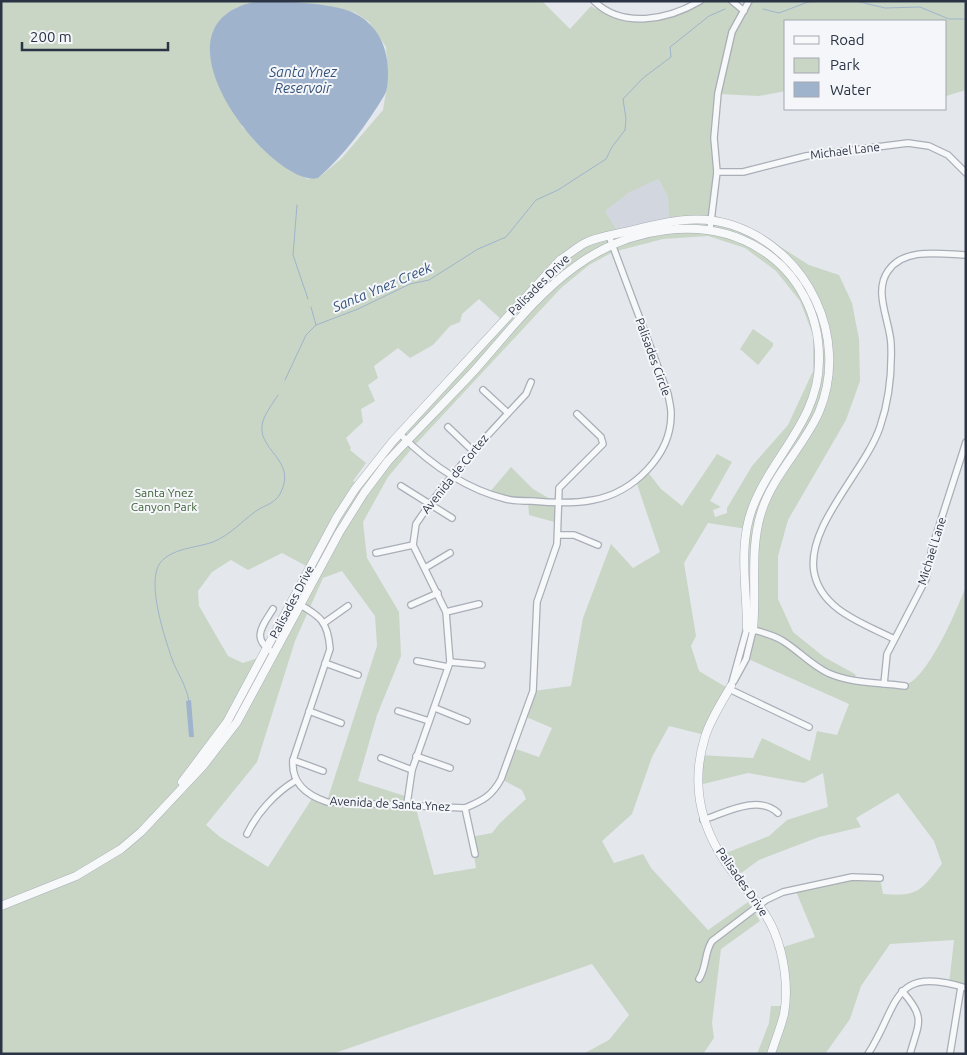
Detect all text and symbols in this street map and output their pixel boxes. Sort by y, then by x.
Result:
scale bar [22,20,169,52]
legend [784,20,947,110]
text: 200 m [30,28,72,45]
text: Road [830,31,865,48]
text: Park [830,56,860,73]
water label: Santa Ynez Reservoir [268,64,337,96]
text: Water [830,81,871,98]
street label: Michael Lane [809,140,881,161]
street label: Palisades Drive [506,252,572,318]
water label: Santa Ynez Creek [329,259,435,315]
street label: Palisades Circle [633,316,674,398]
street label: Avenida de Cortez [419,431,491,516]
park label: Santa Ynez Canyon Park [131,486,197,513]
street label: Michael Lane [915,515,948,586]
street label: Palisades Drive [267,563,316,640]
street label: Avenida de Santa Ynez [329,794,451,813]
street label: Palisades Drive [714,845,771,918]

